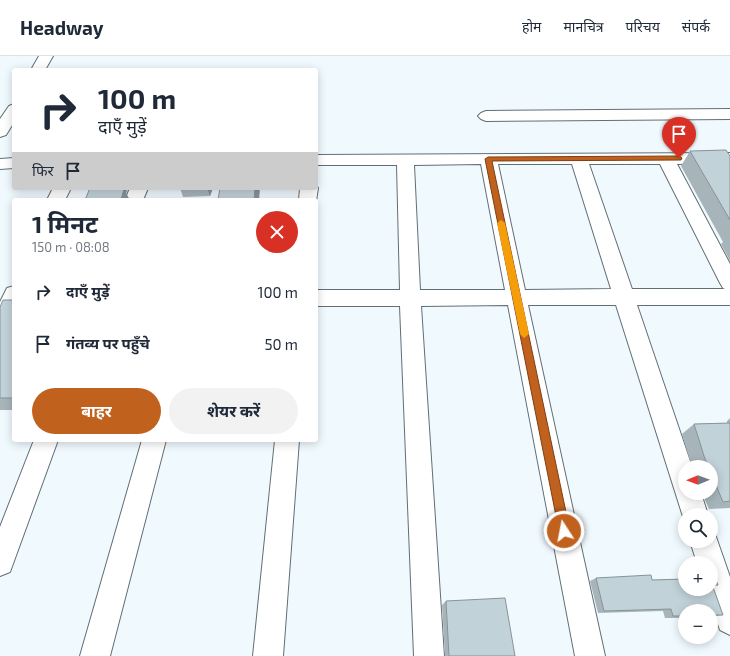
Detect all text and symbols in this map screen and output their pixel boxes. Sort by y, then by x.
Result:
text: Headway [20,16,104,39]
text: होम [522,18,541,35]
text: मानचित्र [563,18,604,35]
text: परिचय [626,18,660,35]
text: संपर्क [682,18,710,35]
text: 100 m [98,81,176,115]
icon: right [32,84,84,136]
text: दाएँ मुड़ें [98,115,147,137]
pin [662,117,696,158]
icon: arrive [668,123,690,145]
icon: arrive [62,160,84,182]
text: फिर [32,161,54,179]
text: 1 मिनट [32,209,98,238]
button: close [256,211,298,253]
text: 150 m · 08:08 [32,239,110,255]
icon: right [32,281,54,303]
text: दाएँ मुड़ें [66,282,110,300]
text: 100 m [257,283,298,301]
icon: arrive [32,333,54,355]
text: गंतव्य पर पहुँचे [66,334,150,352]
text: 50 m [264,335,298,353]
button: बाहर [32,388,161,434]
button: शेयर करें [169,388,298,434]
north arrow [678,460,718,500]
map controls [678,460,718,644]
button: search [678,508,718,548]
position arrow [543,510,585,552]
button: + [678,556,718,596]
button: − [678,604,718,644]

